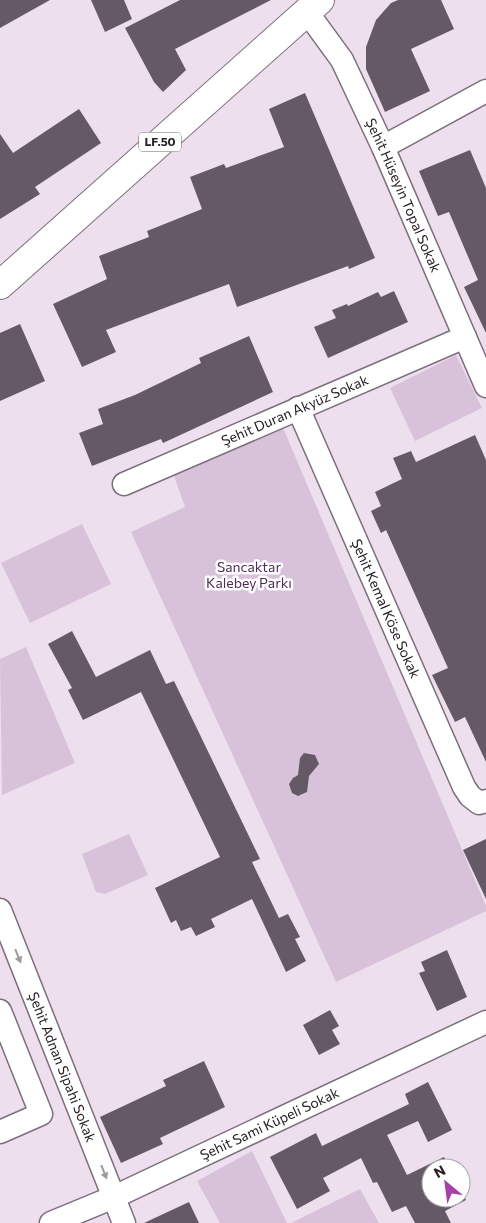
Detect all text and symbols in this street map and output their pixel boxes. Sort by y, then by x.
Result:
street label: Şehit Hüseyin Topal Sokak [363,115,445,275]
road number: LF.50 [139,132,181,152]
street label: Şehit Duran Akyüz Sokak [218,371,371,449]
street label: Şehit Kemal Köse Sokak [348,536,424,681]
park label: Sancaktar Kalebey Parkı [206,558,292,591]
one-way arrow [15,948,22,963]
street label: Şehit Adnan Sipahi Sokak [25,989,100,1145]
street label: Şehit Sami Küpeli Sokak [197,1083,342,1163]
north arrow [421,1158,471,1208]
text: N [431,1161,448,1181]
one-way arrow [100,1165,108,1180]

